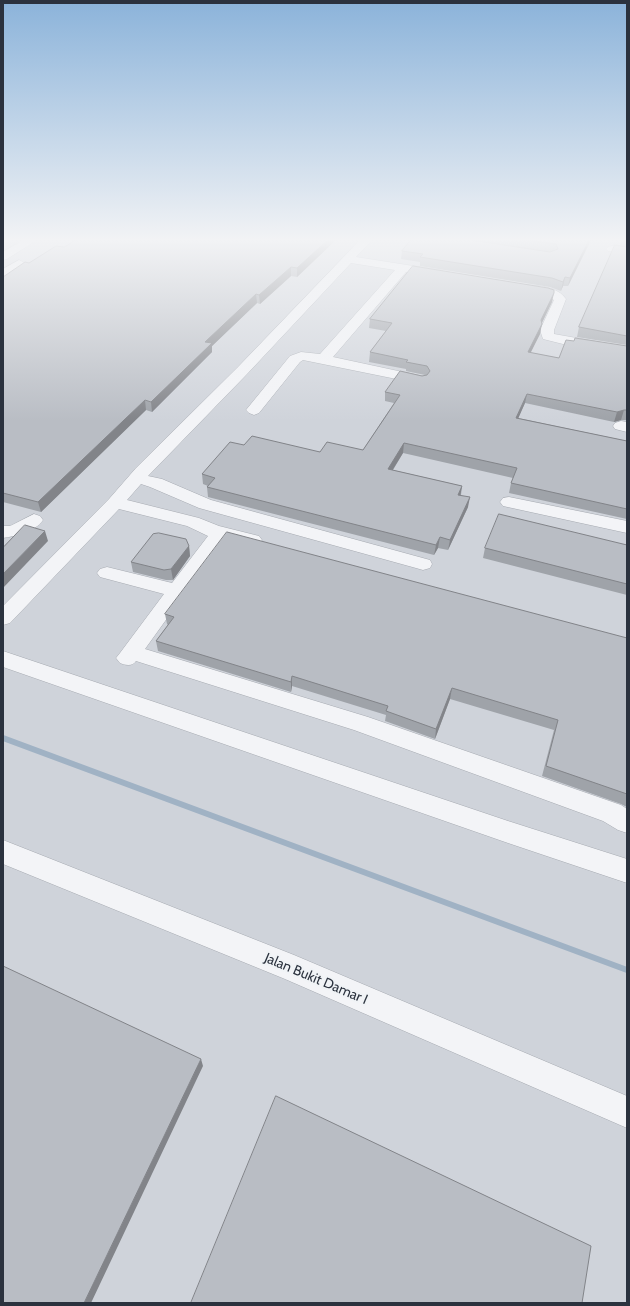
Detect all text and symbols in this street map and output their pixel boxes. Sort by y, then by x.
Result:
street label: Jalan Bukit Damar I [262,950,370,1008]

